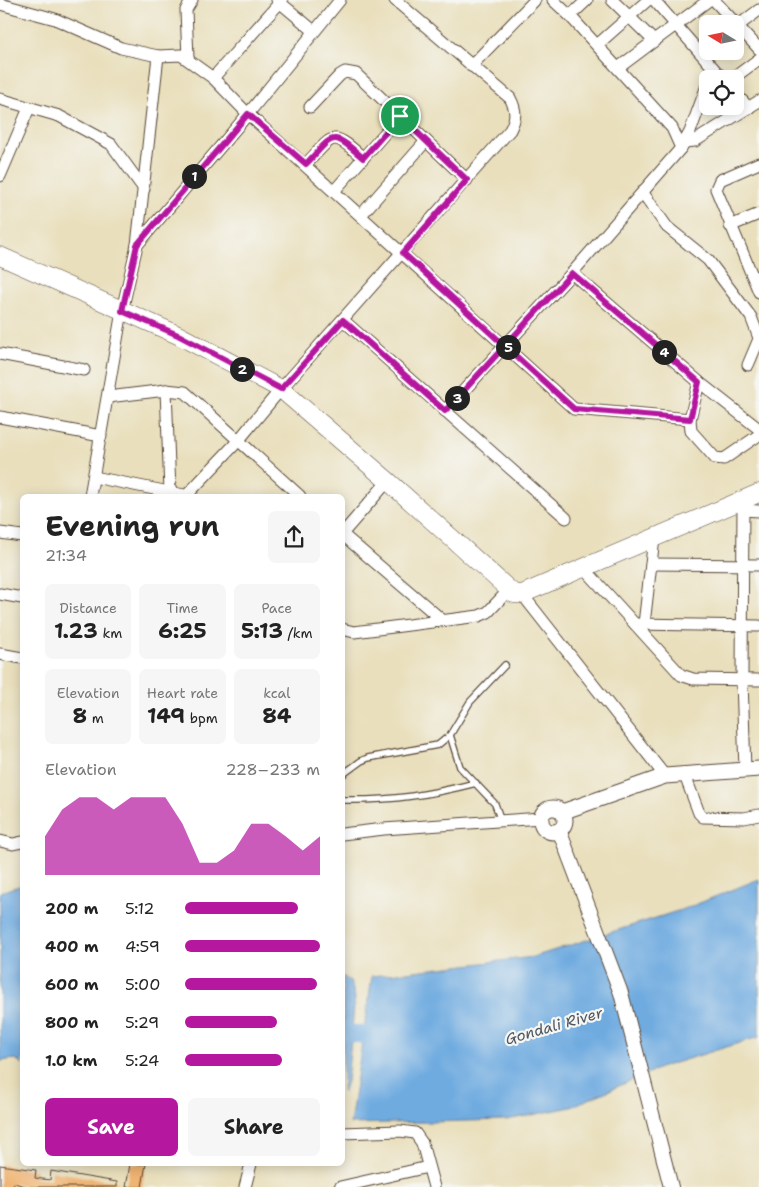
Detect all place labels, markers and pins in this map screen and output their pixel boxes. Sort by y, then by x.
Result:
pin [379,95,421,137]
pin: 1 [182,164,206,188]
pin: 5 [496,334,520,360]
pin: 4 [652,340,676,364]
pin: 2 [230,356,254,382]
pin: 3 [444,386,470,410]

